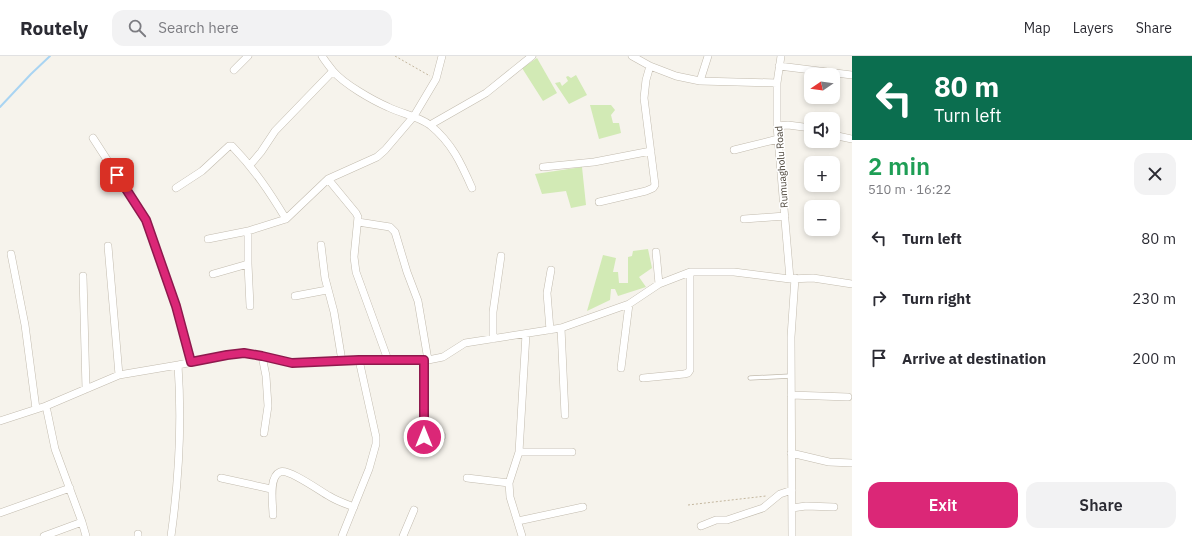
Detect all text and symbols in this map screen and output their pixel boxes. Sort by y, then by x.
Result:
search box [112,10,392,46]
text: Routely [20,16,88,40]
icon: search [126,17,148,39]
text: Search here [158,18,239,37]
text: Map [1024,19,1051,37]
text: Layers [1073,19,1114,37]
text: Share [1136,19,1172,37]
north arrow [804,68,840,104]
map controls [804,68,840,236]
text: 80 m [934,68,999,105]
icon: left [868,72,920,124]
text: Turn left [934,104,1002,127]
button: sound [804,112,840,148]
street label: Rumuagholu Road [772,126,791,208]
text: 2 min [868,150,930,182]
button: close [1134,153,1176,195]
button: + [804,156,840,192]
pin [100,158,134,192]
icon: arrive [106,164,128,186]
text: 510 m · 16:22 [868,181,951,198]
button: − [804,200,840,236]
icon: left [868,227,890,249]
text: Turn left [902,229,962,248]
text: 80 m [1141,229,1176,248]
icon: right [868,287,890,309]
text: Turn right [902,289,971,308]
text: 230 m [1132,289,1176,308]
icon: arrive [868,347,890,369]
text: Arrive at destination [902,349,1046,368]
text: 200 m [1132,349,1176,368]
position arrow [403,416,445,458]
button: Exit [868,482,1018,528]
button: Share [1026,482,1176,528]

